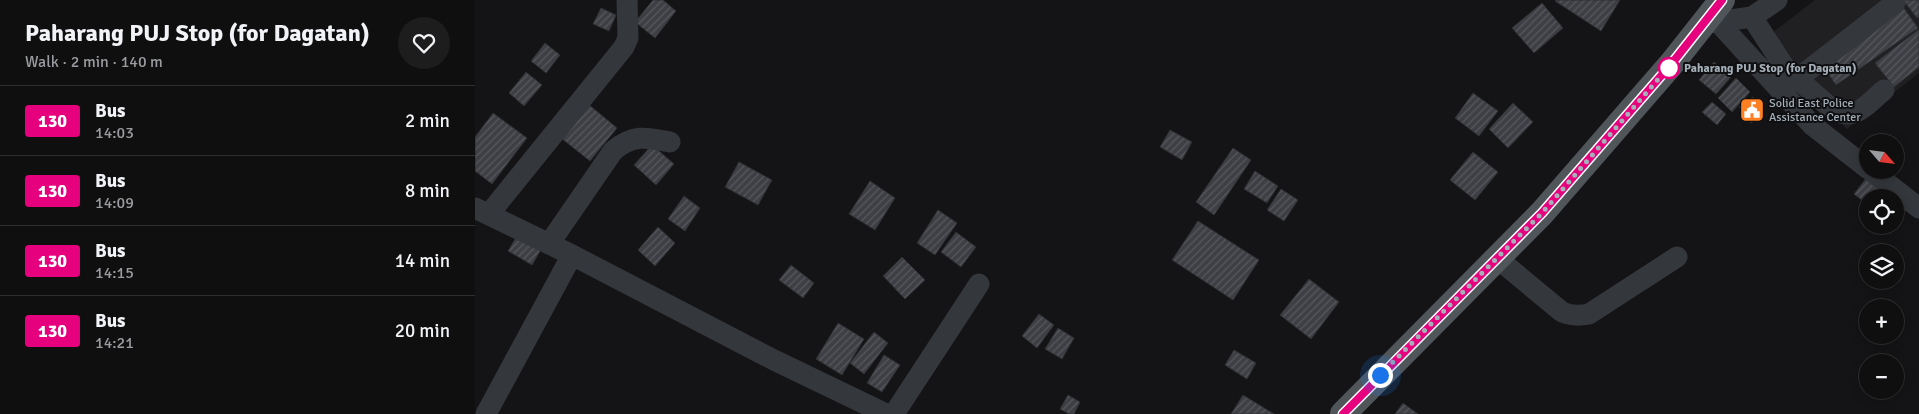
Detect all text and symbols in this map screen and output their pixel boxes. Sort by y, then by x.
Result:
button: heart [398,17,450,69]
text: Paharang PUJ Stop (for Dagatan) [25,18,370,48]
text: Walk · 2 min · 140 m [25,52,163,72]
marker: Paharang PUJ Stop (for Dagatan) [1658,57,1680,79]
place label: Paharang PUJ Stop (for Dagatan) [1684,61,1856,76]
place label: Solid East Police Assistance Center [1769,96,1861,125]
public building icon: Solid East Police Assistance Center [1739,97,1765,123]
text: Bus [95,99,126,123]
text: 2 min [405,109,450,133]
text: 130 [38,110,67,132]
text: 14:03 [95,123,134,143]
north arrow [1859,134,1904,179]
map controls [1859,134,1904,399]
text: Bus [95,169,126,193]
text: 8 min [405,179,450,203]
text: 130 [38,180,67,202]
button: locate [1859,189,1904,234]
text: 14:09 [95,193,134,213]
text: Bus [95,239,126,263]
button: layers [1859,244,1904,289]
text: 14 min [395,249,450,273]
text: 130 [38,250,67,272]
text: 14:15 [95,263,134,283]
button: + [1859,299,1904,344]
text: Bus [95,309,126,333]
text: 20 min [395,319,450,343]
text: 130 [38,320,67,342]
text: 14:21 [95,333,134,353]
button: − [1859,354,1904,399]
your location [1368,363,1393,388]

